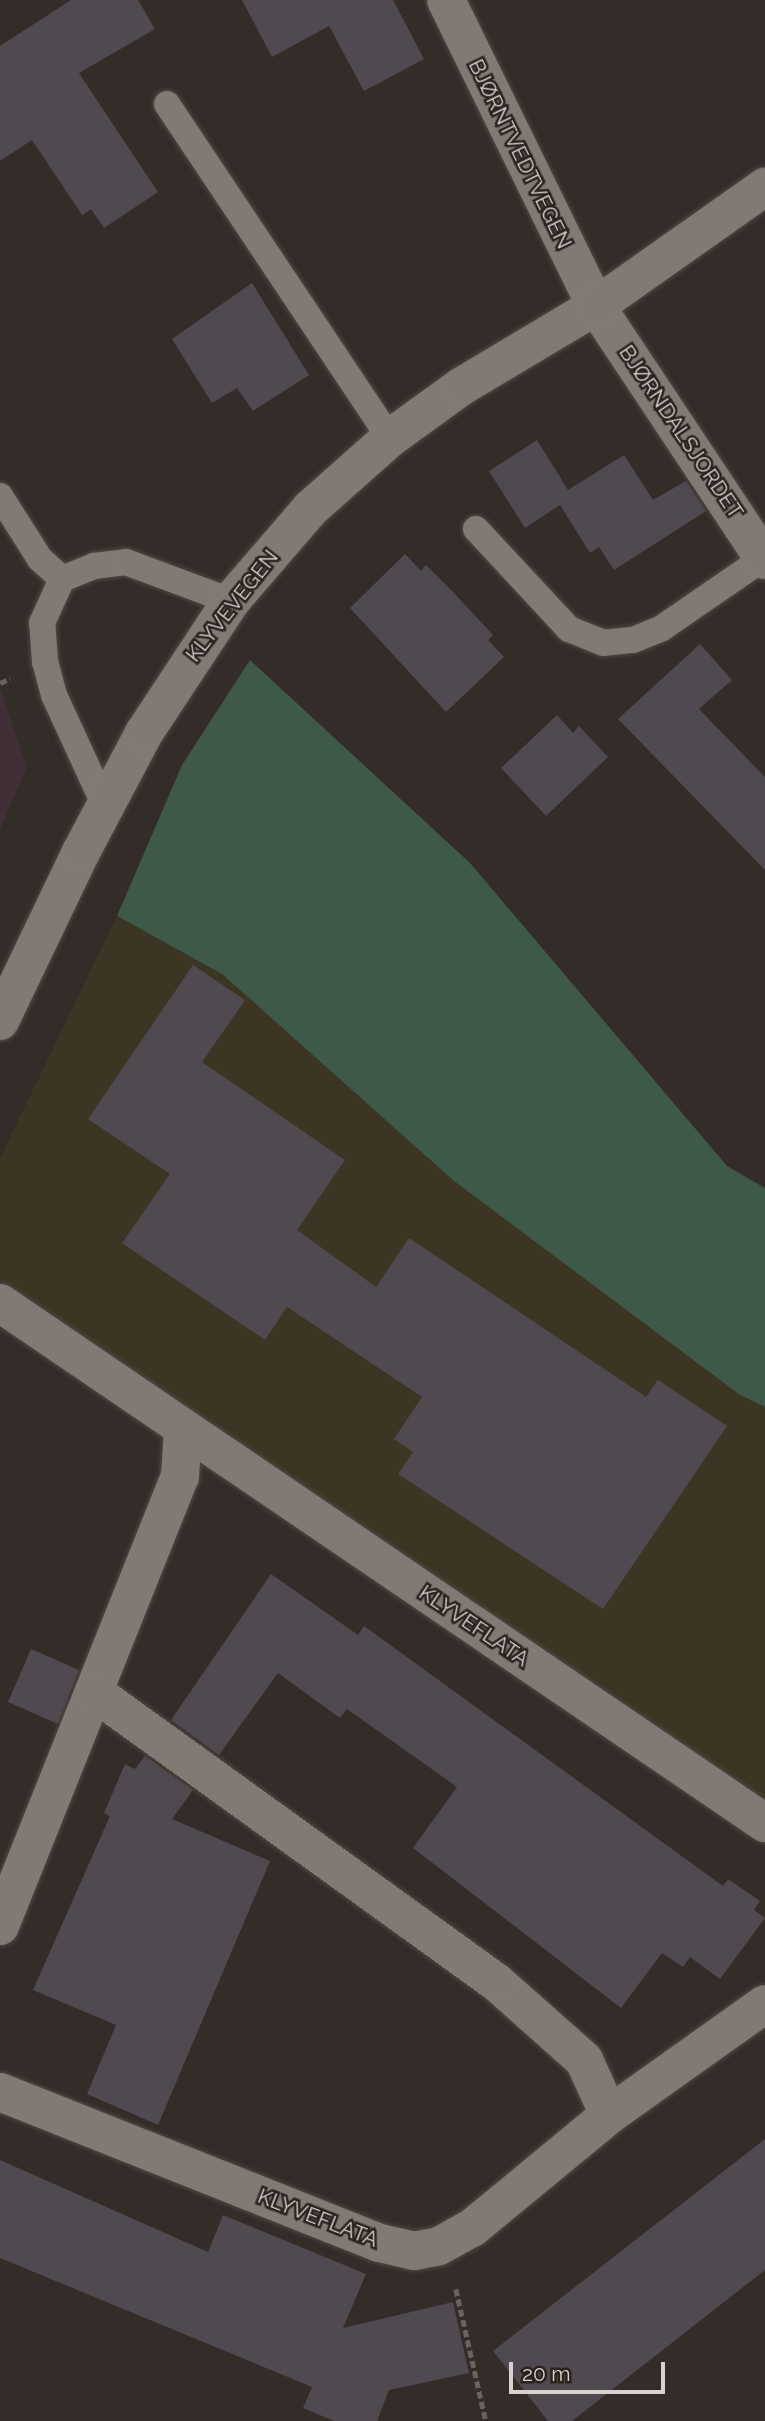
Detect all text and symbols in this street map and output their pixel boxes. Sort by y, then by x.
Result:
street label: BJØRNTVEDTVEGEN [463,55,577,253]
street label: BJØRNDALSJORDET [614,341,748,523]
street label: KLYVEVEGEN [181,545,283,667]
street label: KLYVEFLATA [414,1580,534,1672]
street label: KLYVEFLATA [254,2183,382,2253]
scale bar [513,2348,669,2392]
text: 20 m [522,2361,570,2386]

